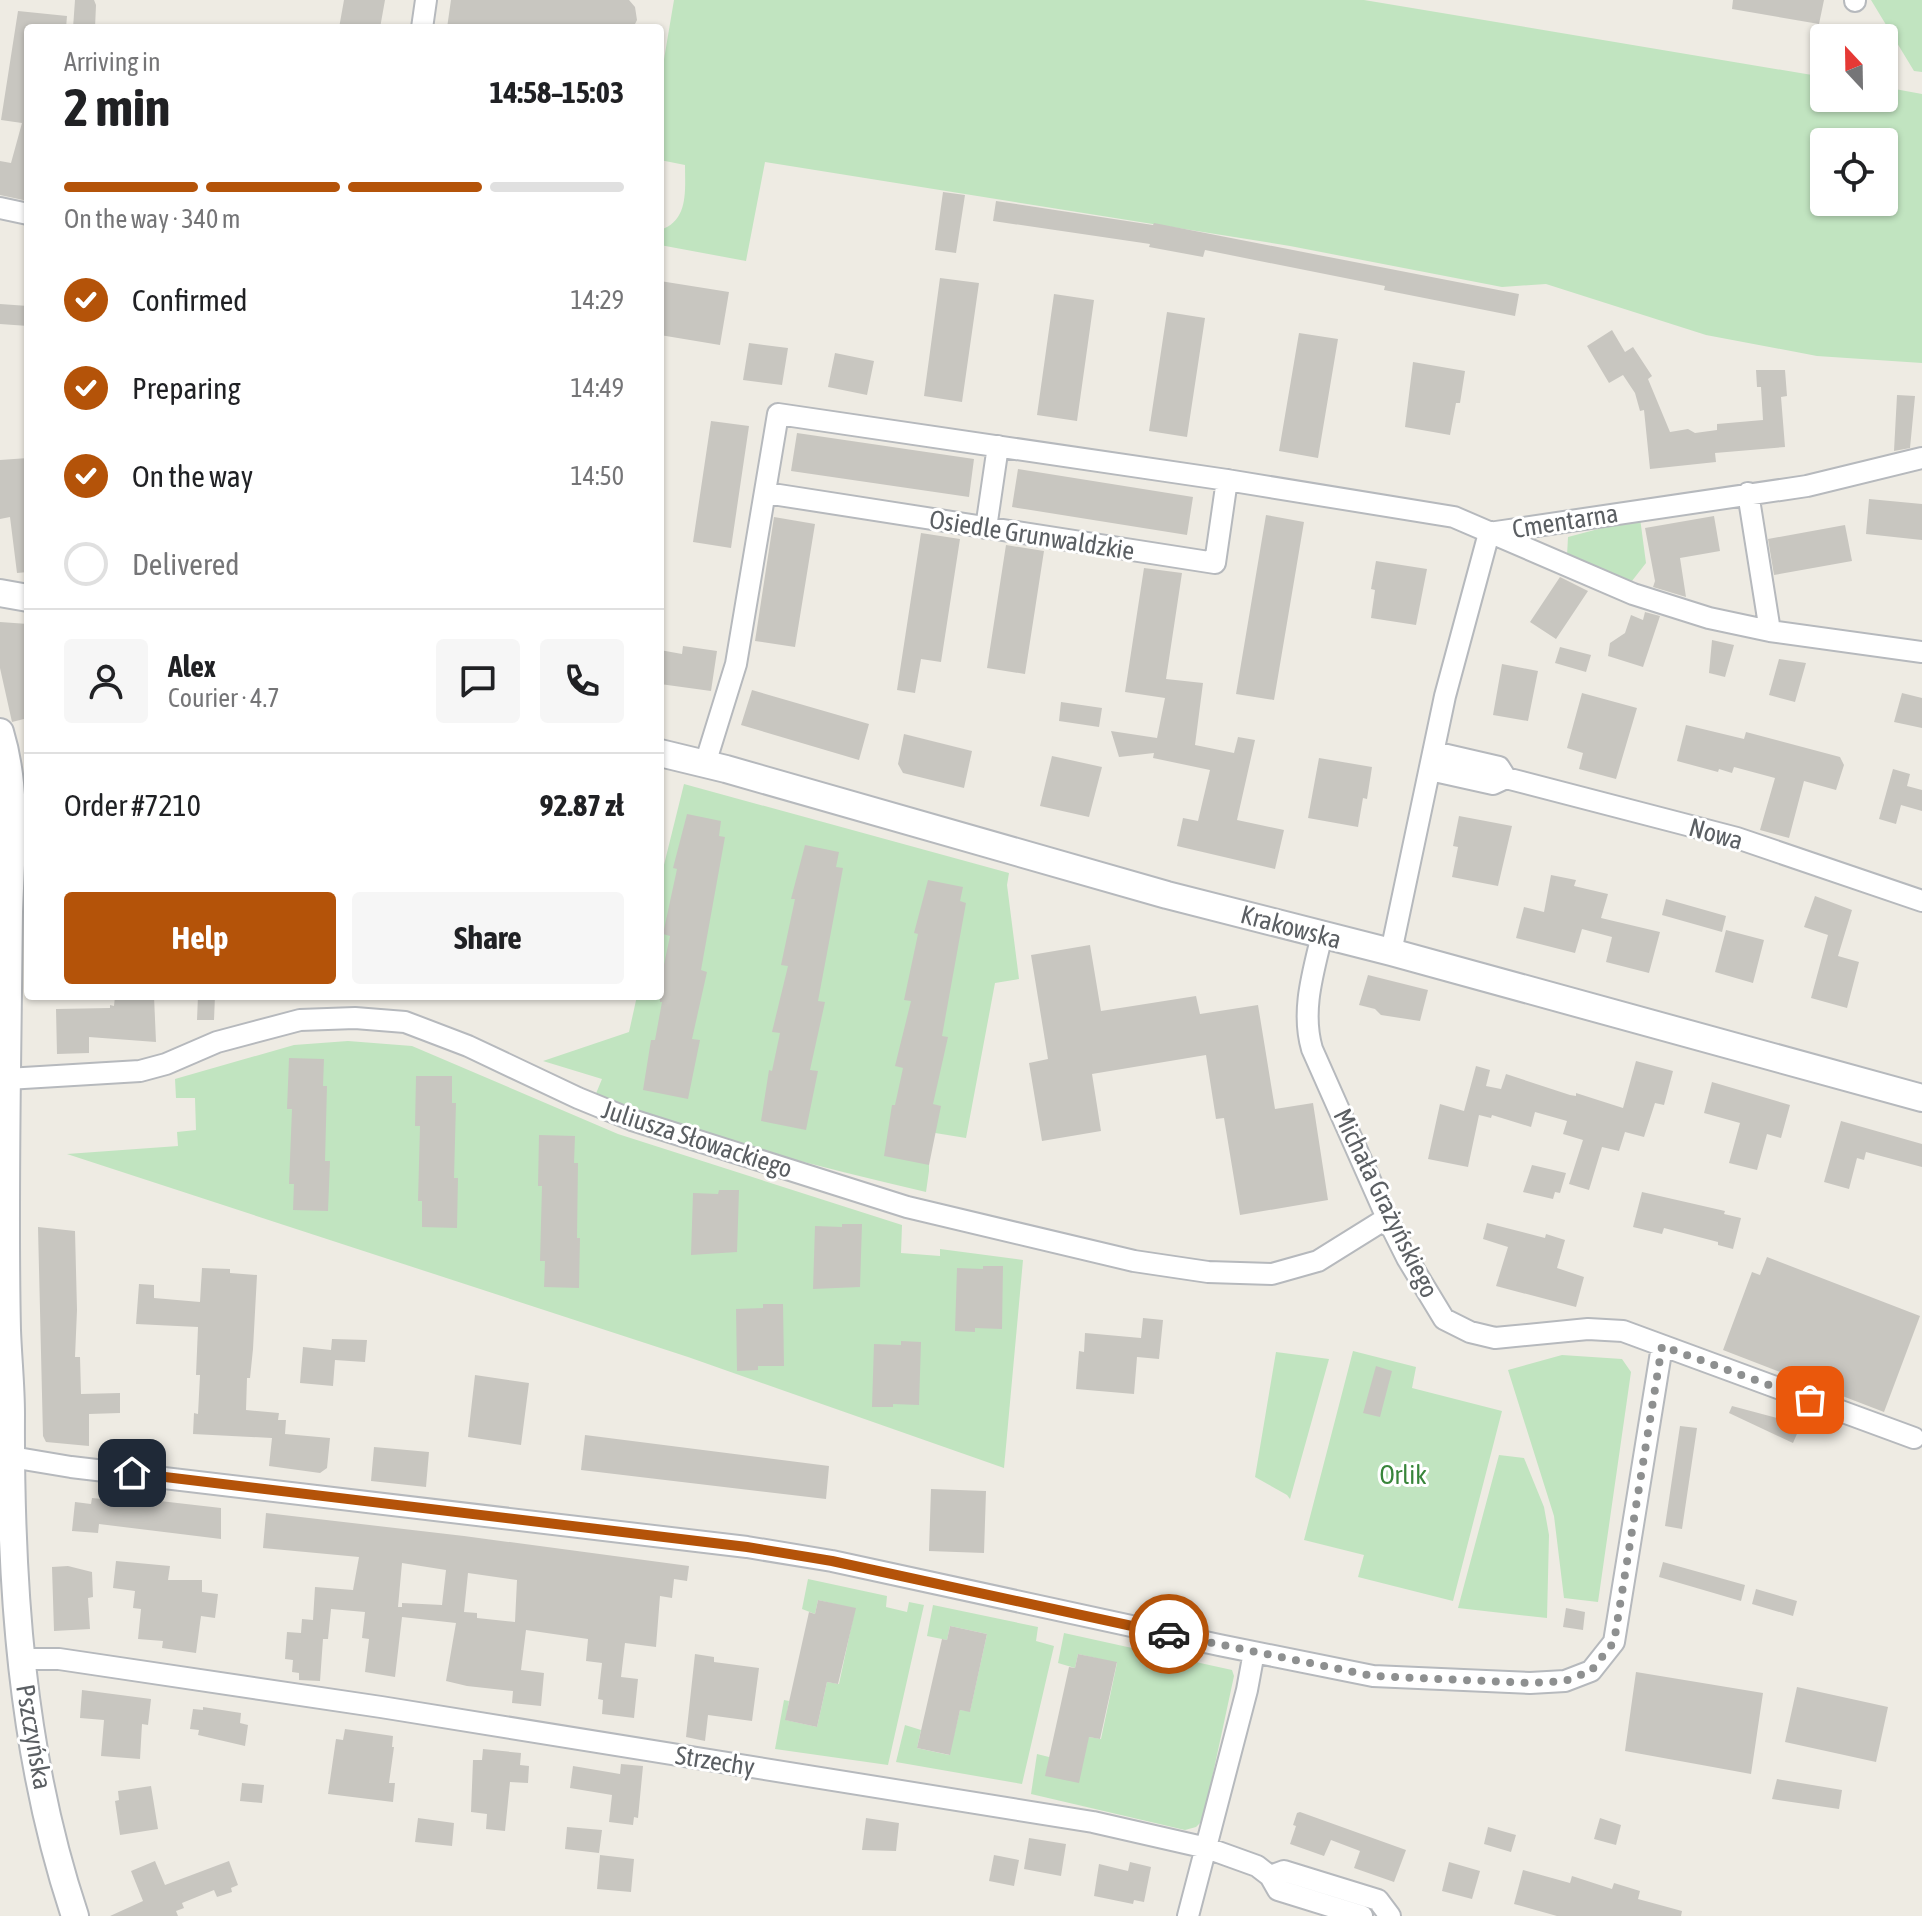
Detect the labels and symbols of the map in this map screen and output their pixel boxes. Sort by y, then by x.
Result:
north arrow [1810,24,1898,112]
street label: Cmentarna [1510,498,1620,544]
street label: Osiedle Grunwaldzkie [927,504,1137,566]
street label: Nowa [1686,812,1746,856]
street label: Krakowska [1237,899,1345,955]
street label: Juliusza Słowackiego [598,1094,796,1184]
street label: Michała Grażyńskiego [1327,1104,1445,1302]
pin [1776,1366,1844,1434]
pin [98,1439,166,1507]
park label: Orlik [1379,1460,1427,1490]
courier [1129,1594,1209,1674]
street label: Pszczyńska [10,1682,58,1792]
street label: Strzechy [673,1740,757,1782]

